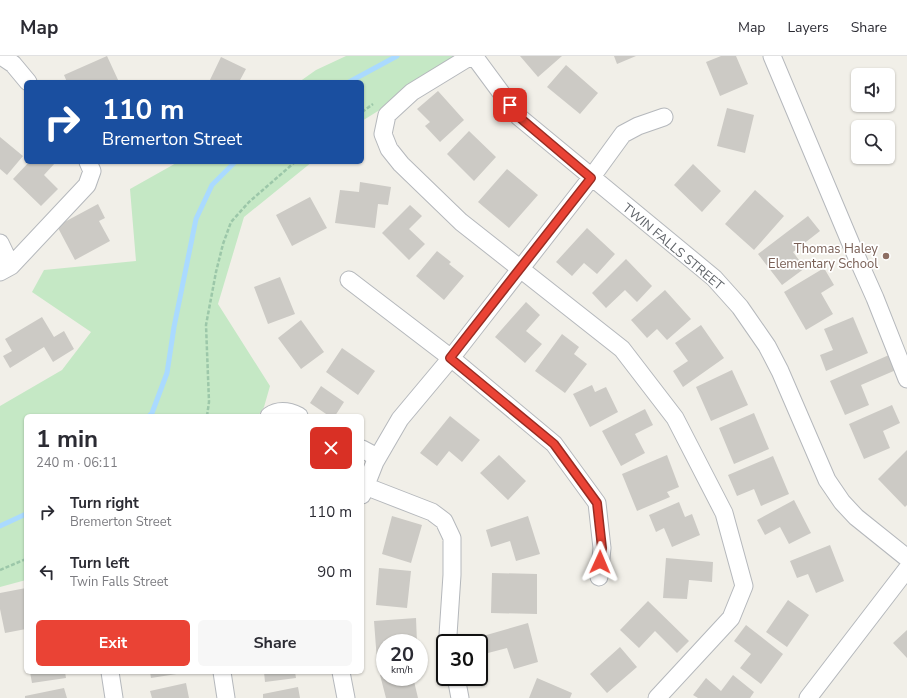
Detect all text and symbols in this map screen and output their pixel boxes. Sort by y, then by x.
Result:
text: Map [20,15,58,41]
text: Map [738,18,765,37]
text: Layers [787,18,829,37]
text: Share [851,18,887,37]
map controls [851,68,895,164]
button: sound [851,68,895,112]
pin [493,88,527,122]
text: 110 m [102,91,185,129]
icon: arrive [499,94,521,116]
icon: right [36,96,88,148]
button: search [851,120,895,164]
text: Bremerton Street [102,127,242,151]
street label: TWIN FALLS STREET [619,199,727,295]
place label: Thomas Haley Elementary School [768,240,878,273]
marker: Thomas Haley Elementary School [881,251,891,261]
text: 1 min [36,423,98,455]
button: close [310,427,352,469]
text: 240 m · 06:11 [36,454,118,472]
text: Turn right [70,493,139,513]
icon: right [36,501,58,523]
text: 110 m [308,502,352,522]
text: Bremerton Street [70,513,171,531]
position arrow [579,541,621,583]
text: Turn left [70,553,129,573]
icon: left [36,561,58,583]
text: 90 m [317,562,352,582]
text: Twin Falls Street [70,573,168,591]
button: Exit [36,620,190,666]
button: Share [198,620,352,666]
speed limit sign: 30 [436,634,488,686]
text: 20 [390,641,414,668]
text: km/h [391,663,413,677]

